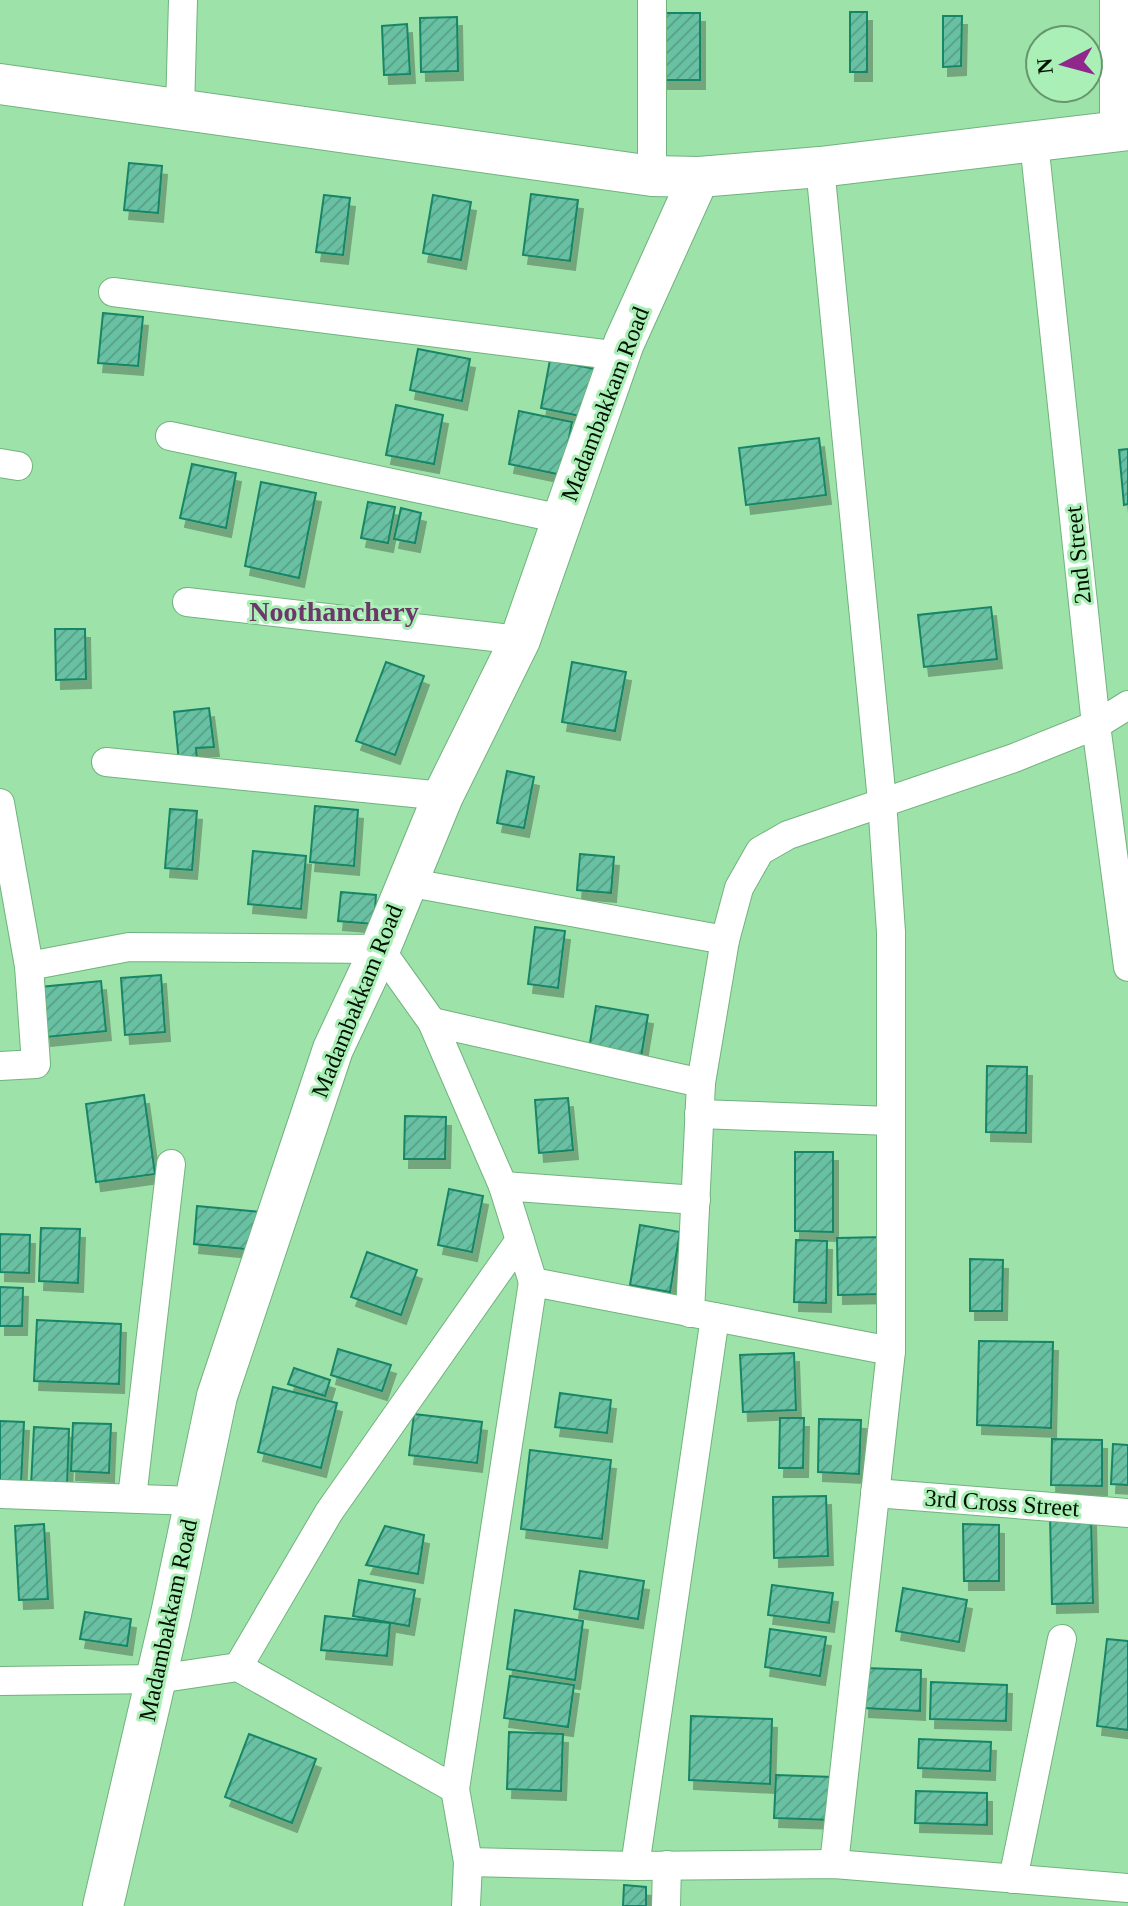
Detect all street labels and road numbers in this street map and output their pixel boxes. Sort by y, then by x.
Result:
street label: Madambakkam Road [556,303,654,505]
street label: 2nd Street [1060,505,1096,605]
street label: Madambakkam Road [306,901,408,1101]
street label: 3rd Cross Street [924,1485,1080,1521]
street label: Madambakkam Road [134,1517,202,1723]

